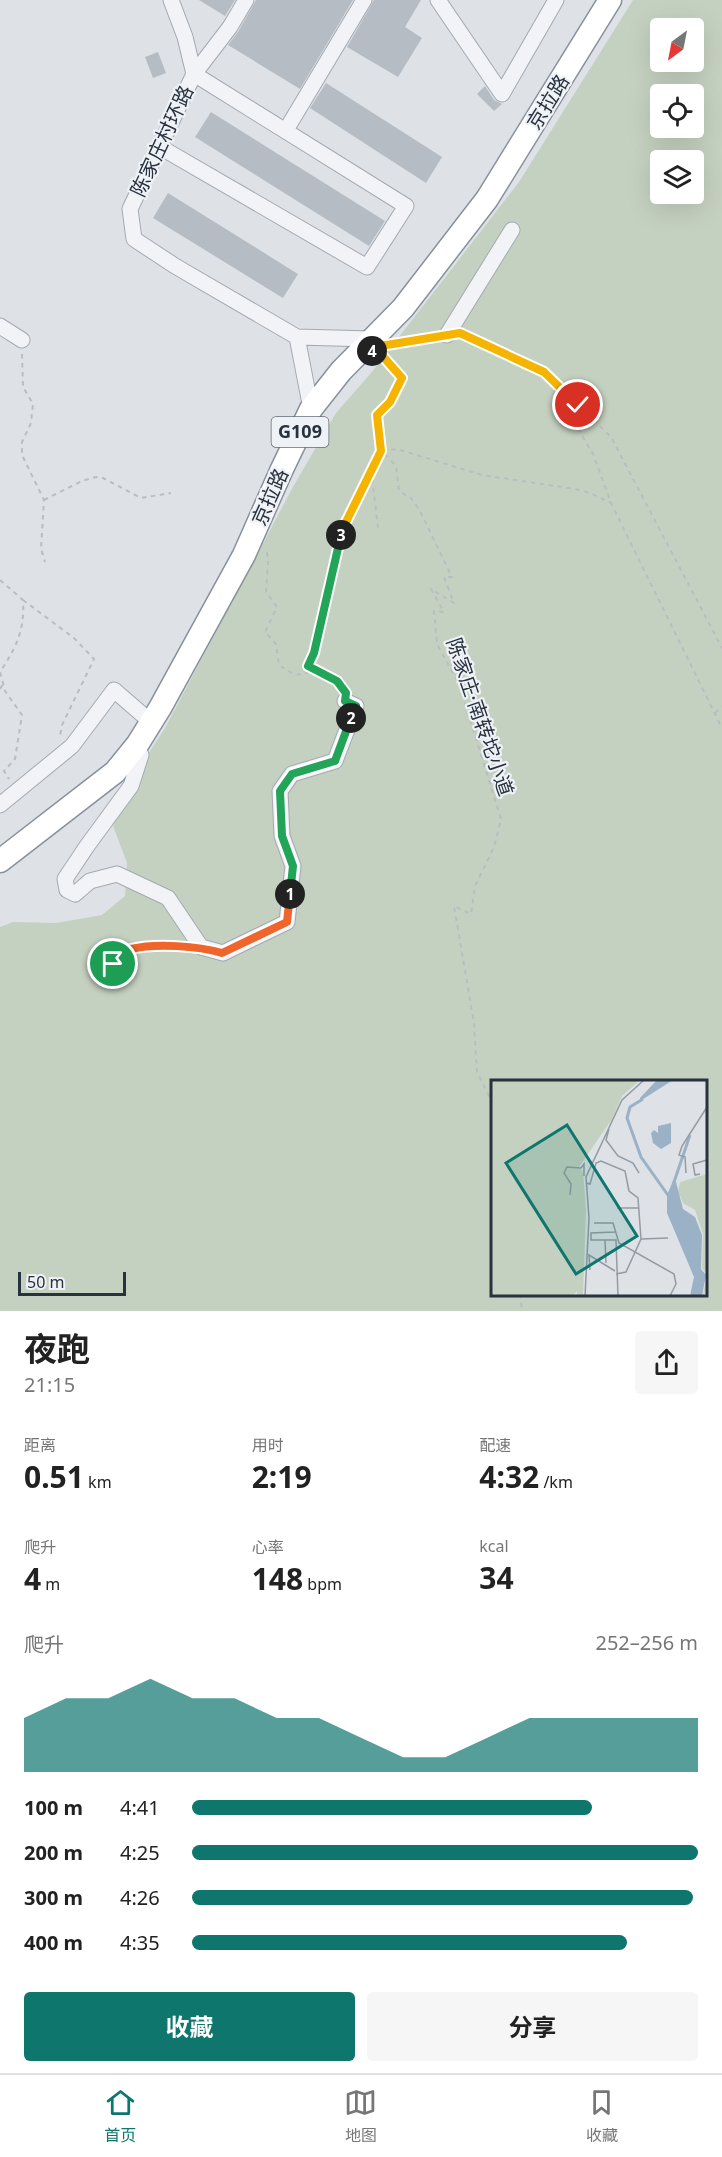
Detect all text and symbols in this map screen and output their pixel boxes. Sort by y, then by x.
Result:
north arrow [650,18,704,72]
map controls [650,18,704,204]
street label: 京拉路 [520,69,575,134]
street label: 陈家庄村环路 [124,81,199,201]
button: locate [650,84,704,138]
button: layers [650,150,704,204]
pin: 4 [357,336,387,366]
text: 4 [367,340,377,362]
pin [552,379,603,430]
icon: check [561,388,594,421]
road number: G109 [272,417,328,447]
street label: 京拉路 [245,464,294,530]
pin: 3 [326,520,356,550]
text: 3 [336,524,346,546]
street label: 陈家庄·南转坨小道 [441,634,520,799]
pin: 2 [336,703,366,733]
text: 2 [346,707,356,729]
pin: 1 [275,879,305,909]
text: 1 [285,883,295,905]
pin [87,938,138,989]
icon: arrive [96,947,129,980]
inset map [491,1080,707,1296]
scale bar [18,1269,126,1296]
text: 50 m [27,1271,64,1293]
text: 夜跑 [24,1326,90,1371]
button: share [635,1331,698,1394]
text: 21:15 [24,1371,75,1398]
text: 距离 [24,1434,56,1456]
text: 用时 [252,1434,284,1456]
text: 配速 [479,1434,511,1456]
text: 0.51 [24,1456,84,1497]
text: 2:19 [252,1456,312,1497]
text: 4:32 [479,1456,539,1497]
text: km [84,1471,112,1493]
text: /km [539,1471,573,1493]
text: kcal [479,1535,509,1557]
text: 爬升 [24,1536,56,1558]
text: 心率 [252,1536,284,1558]
text: 34 [479,1557,514,1598]
text: 4 [24,1558,41,1599]
text: 148 [252,1558,303,1599]
text: m [41,1573,60,1595]
text: bpm [303,1573,342,1595]
text: 252–256 m [595,1629,698,1656]
text: 爬升 [24,1631,64,1658]
text: 100 m [24,1794,83,1821]
text: 4:41 [120,1794,160,1821]
text: 200 m [24,1839,83,1866]
text: 4:25 [120,1839,160,1866]
text: 300 m [24,1884,83,1911]
text: 4:26 [120,1884,160,1911]
text: 400 m [24,1929,83,1956]
text: 4:35 [120,1929,160,1956]
button: 收藏 [24,1992,355,2061]
button: 分享 [367,1992,698,2061]
tab: 首页 [104,2086,137,2146]
tab: 地图 [344,2086,377,2146]
tab: 收藏 [585,2086,618,2146]

